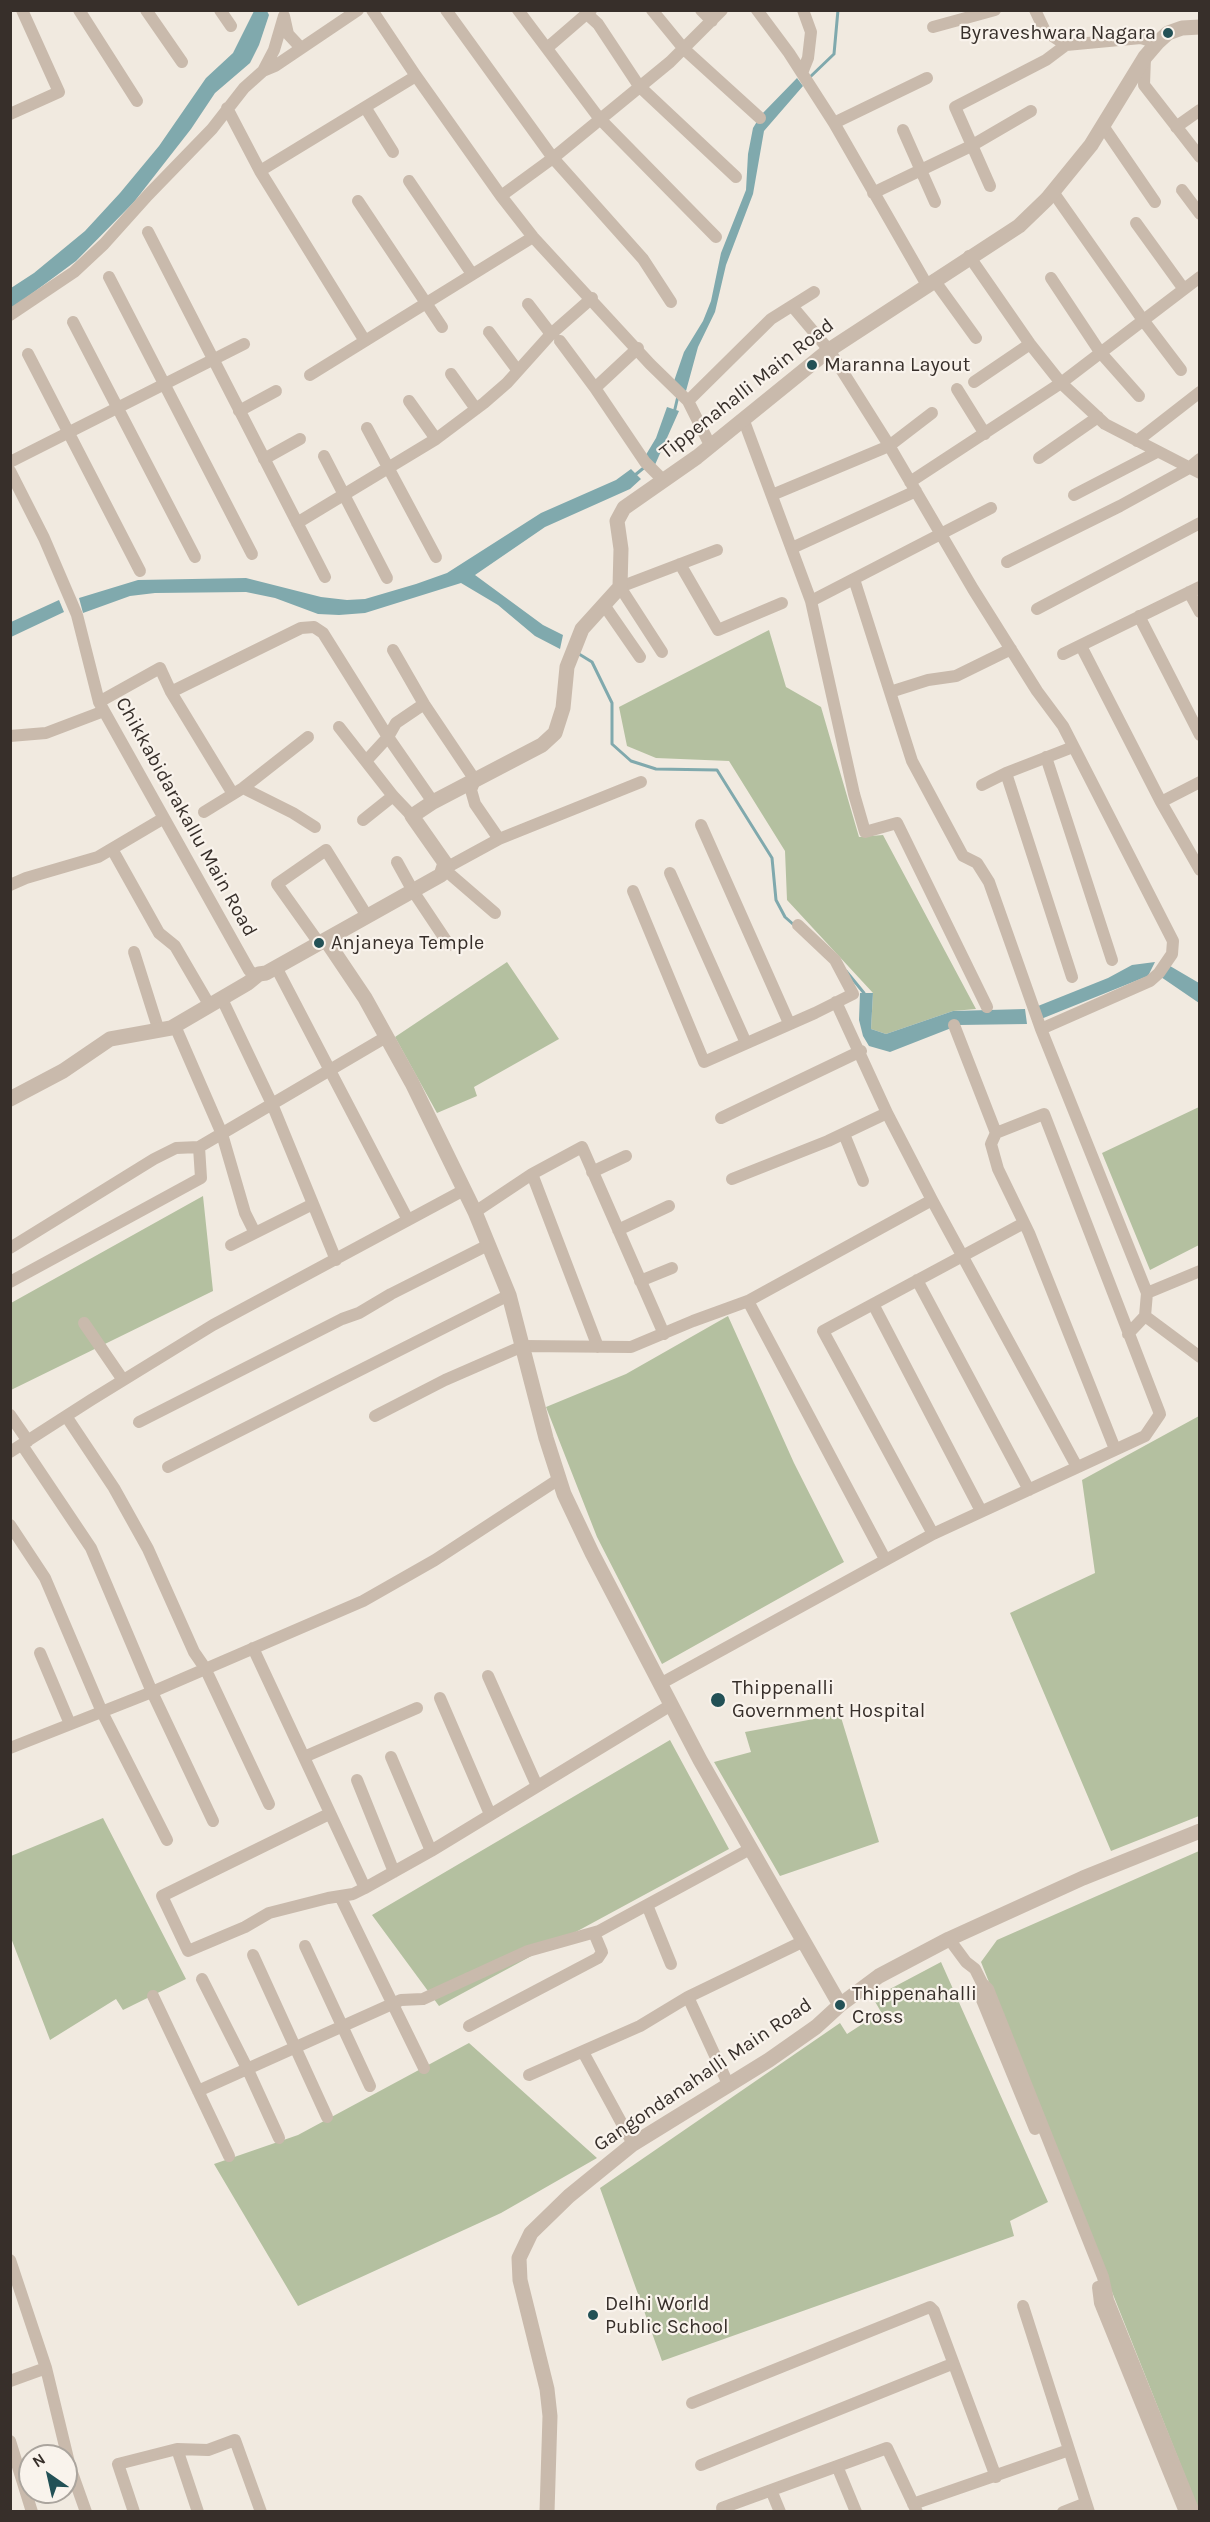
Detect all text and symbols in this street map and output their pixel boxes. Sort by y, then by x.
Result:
place label: Byraveshwara Nagara [959,21,1156,45]
marker: Byraveshwara Nagara [1161,26,1175,40]
street label: Tippenahalli Main Road [655,314,839,464]
place label: Maranna Layout [824,353,970,377]
marker: Maranna Layout [805,358,819,372]
street label: Chikkabidarakallu Main Road [110,693,262,941]
place label: Anjaneya Temple [331,931,484,955]
marker: Anjaneya Temple [312,936,326,950]
place label: Thippenalli Government Hospital [732,1676,925,1723]
marker: Thippenalli Government Hospital [709,1691,727,1709]
place label: Thippenahalli Cross [852,1982,977,2029]
street label: Gangondanahalli Main Road [589,1993,817,2157]
marker: Thippenahalli Cross [833,1998,847,2012]
place label: Delhi World Public School [605,2292,729,2339]
marker: Delhi World Public School [586,2308,600,2322]
north arrow [18,2444,78,2504]
text: N [29,2449,49,2471]

